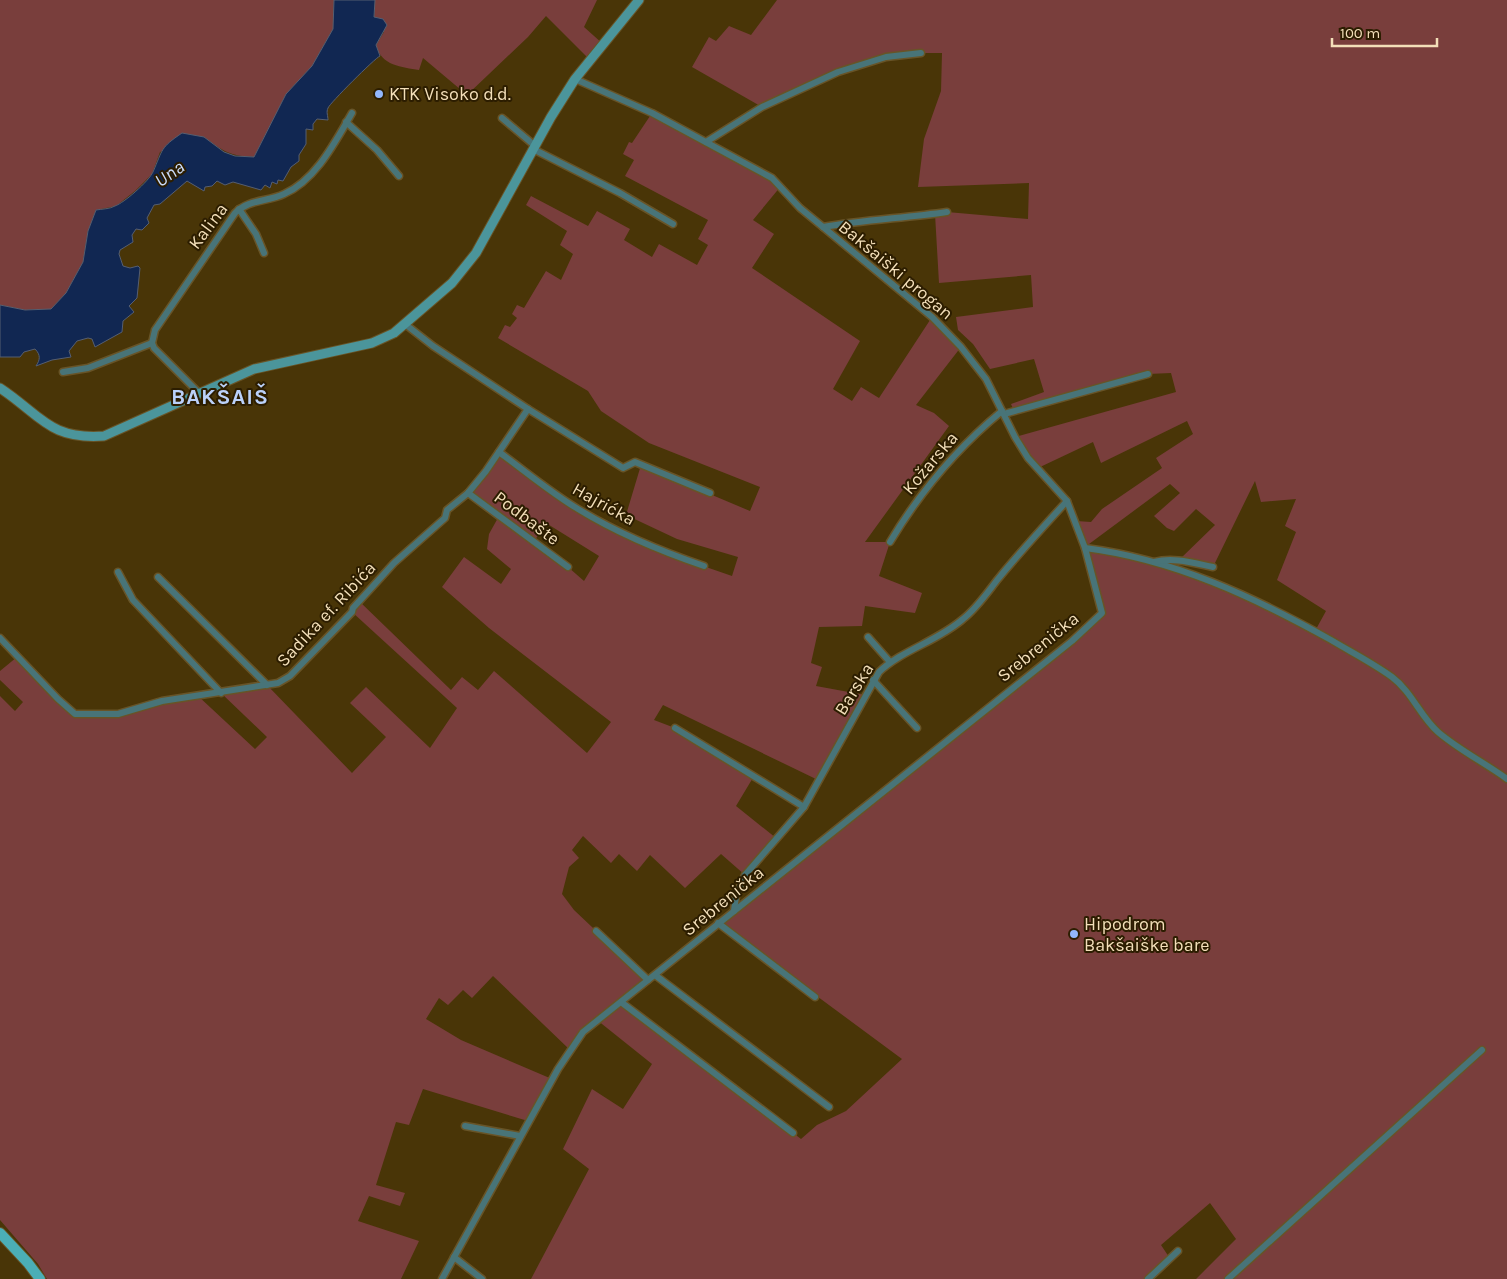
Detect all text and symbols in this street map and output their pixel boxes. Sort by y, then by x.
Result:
scale bar [1332,15,1437,47]
text: 100 m [1340,24,1380,42]
place label: KTK Visoko d.d. [389,83,511,105]
marker: KTK Visoko d.d. [373,88,385,100]
water label: Una [151,156,189,192]
street label: Kalina [184,199,232,253]
street label: Bakšaiški progan [834,216,958,324]
district label: BAKŠAIŠ [171,383,269,410]
street label: Kožarska [897,427,963,499]
street label: Hajrićka [569,478,639,530]
street label: Podbašte [490,486,564,550]
street label: Sadika ef. Ribića [272,557,380,671]
street label: Srebrenička [993,607,1083,687]
street label: Barska [830,659,878,719]
street label: Srebrenička [678,861,768,941]
place label: Hipodrom Bakšaiške bare [1084,913,1209,956]
marker: Hipodrom Bakšaiške bare [1068,928,1080,940]

